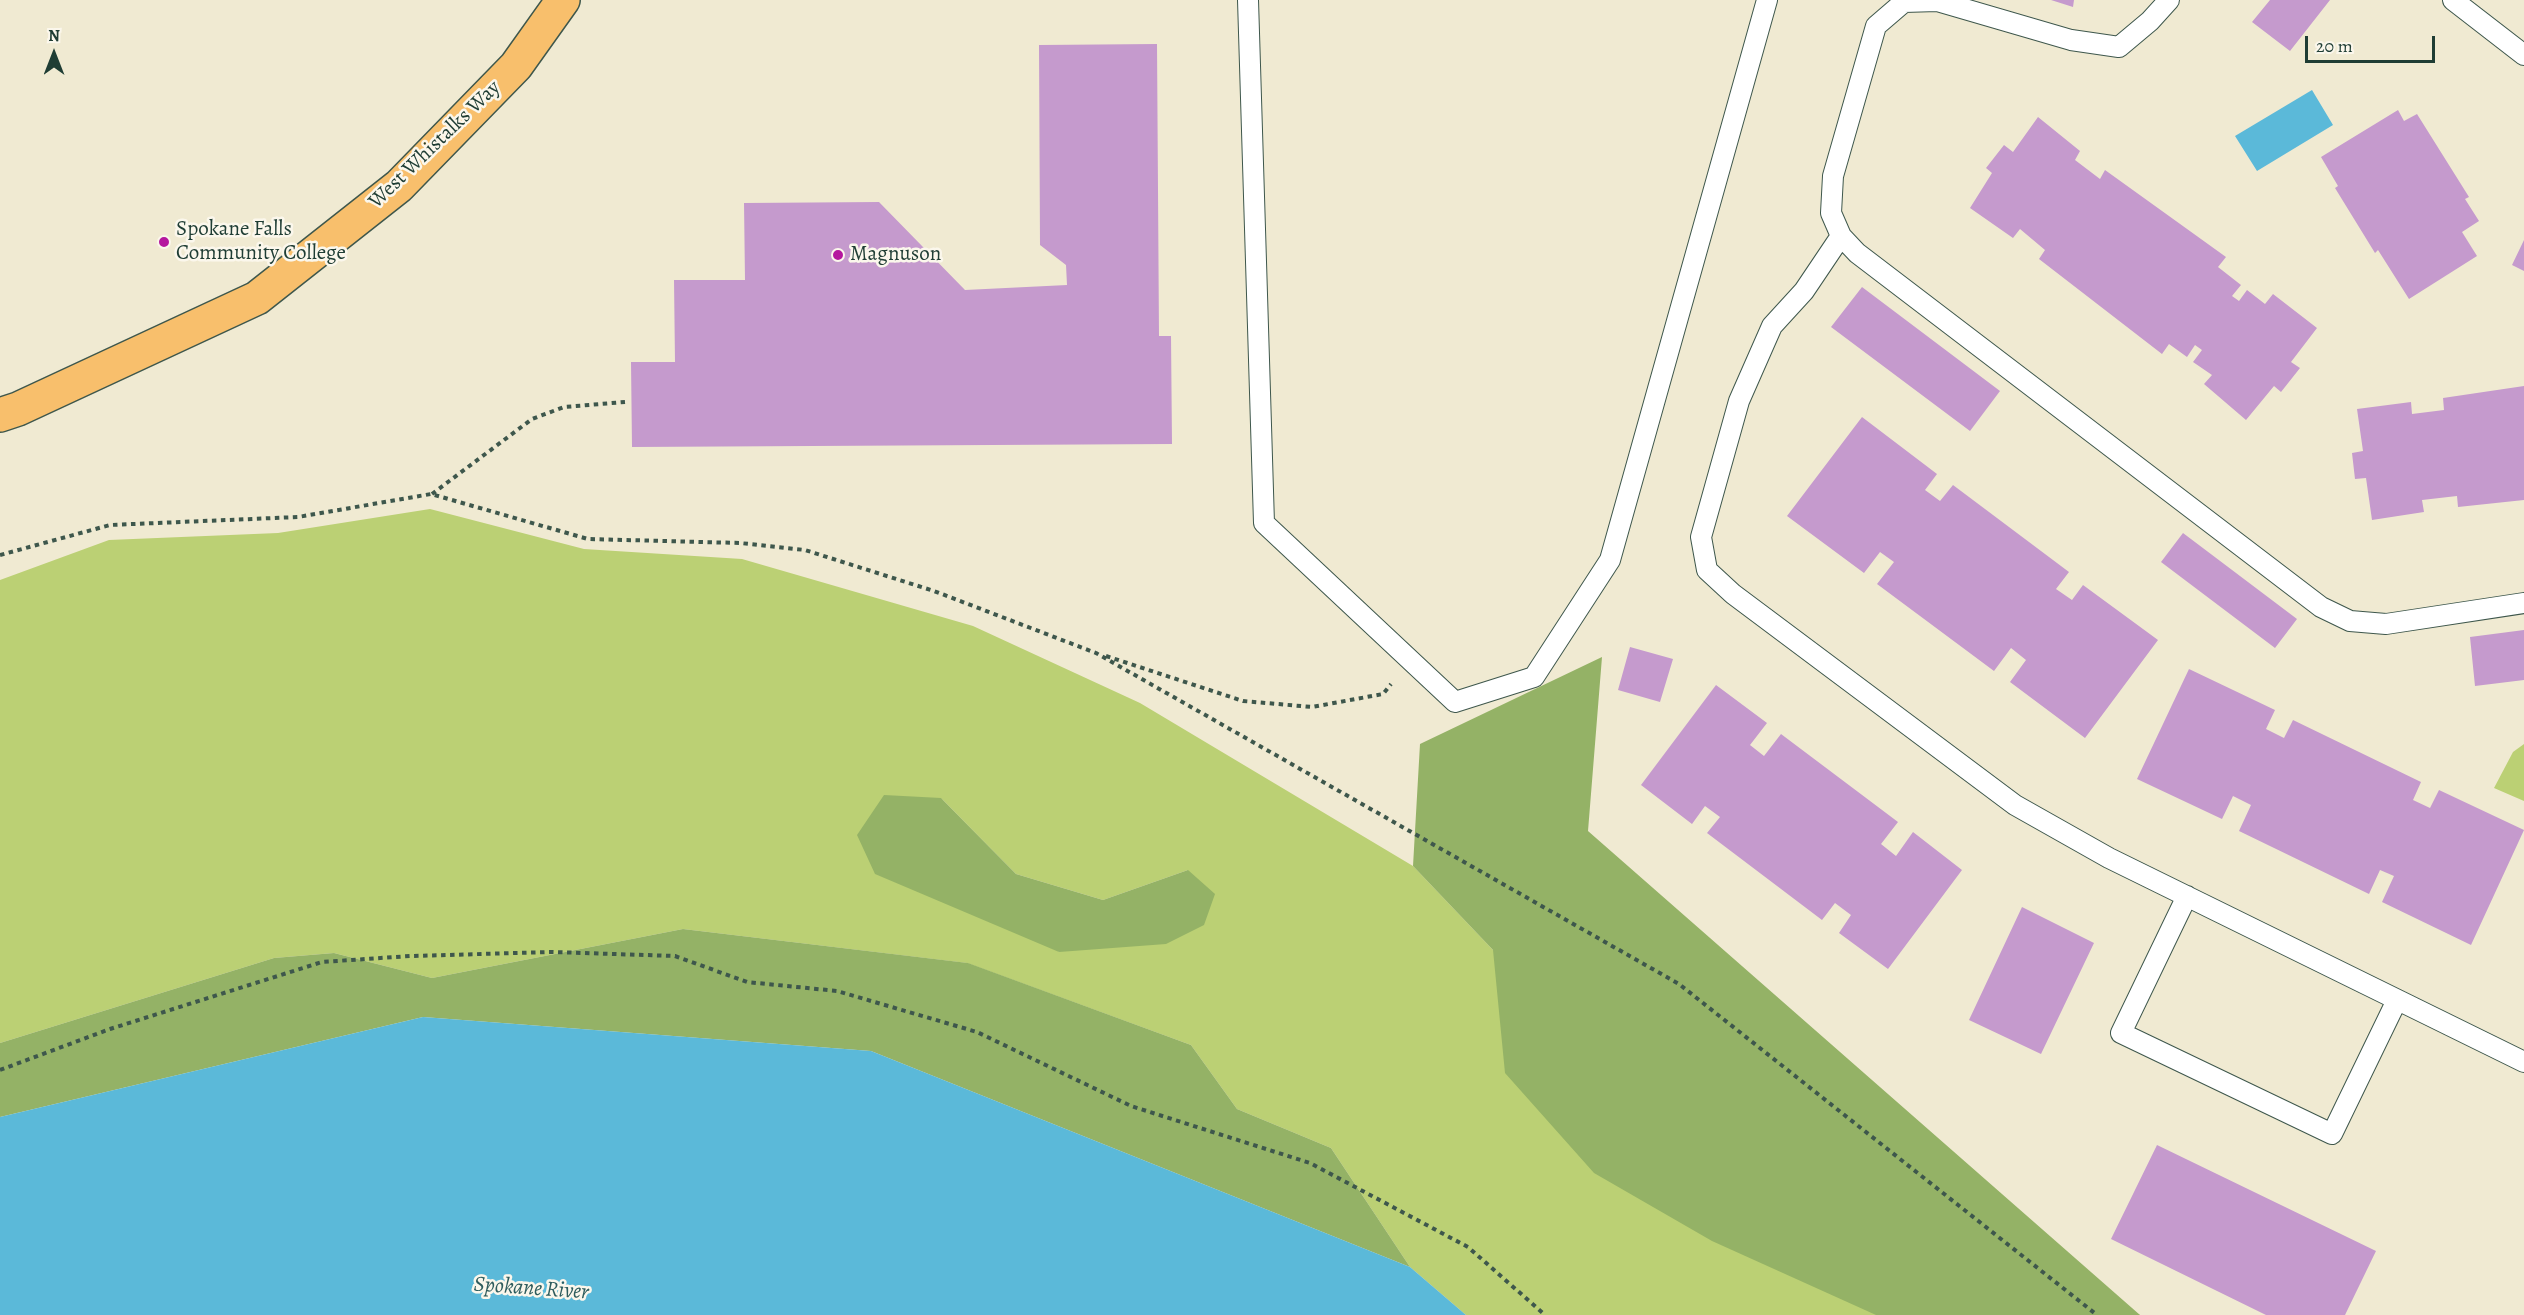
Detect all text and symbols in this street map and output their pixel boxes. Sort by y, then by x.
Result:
north arrow [24,24,84,84]
scale bar [2308,24,2438,62]
text: N [48,25,60,47]
text: 20 m [2316,34,2353,58]
street label: West Whistalks Way [364,76,506,214]
place label: Spokane Falls Community College [176,217,346,267]
marker: Spokane Falls Community College [157,235,171,249]
place label: Magnuson [850,242,941,268]
marker: Magnuson [831,248,845,262]
water label: Spokane River [473,1272,589,1306]

